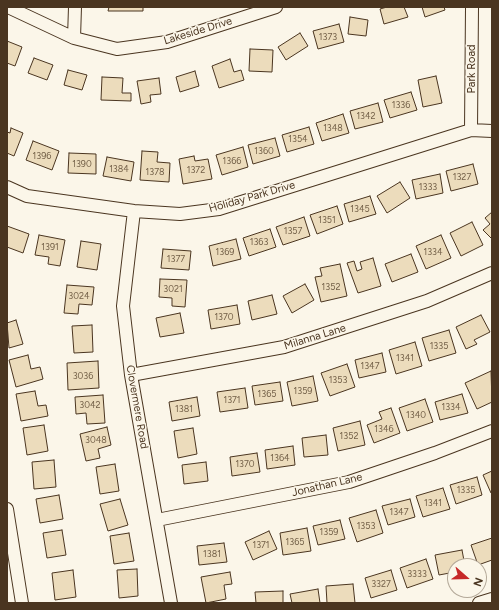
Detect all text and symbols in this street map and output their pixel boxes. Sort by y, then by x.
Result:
street label: Lakeside Drive [162,14,234,48]
house number: 1373 [319,32,337,42]
street label: Park Road [465,45,479,93]
house number: 1336 [392,100,410,110]
house number: 1342 [356,111,376,121]
house number: 1348 [323,123,343,133]
house number: 1354 [288,134,308,144]
house number: 1360 [254,146,274,156]
house number: 1396 [33,151,51,161]
house number: 1366 [223,156,241,166]
house number: 1390 [72,159,92,169]
house number: 1384 [109,164,129,174]
house number: 1372 [187,165,205,175]
house number: 1378 [146,167,164,177]
house number: 1327 [453,172,471,182]
street label: Holiday Park Drive [207,178,297,216]
house number: 1333 [419,182,437,192]
house number: 1345 [350,204,370,214]
house number: 1351 [318,215,336,225]
house number: 1357 [284,226,302,236]
house number: 1363 [250,237,268,247]
house number: 1391 [41,242,59,252]
house number: 1369 [216,247,234,257]
house number: 1334 [423,247,443,257]
house number: 1377 [167,254,185,264]
house number: 1352 [322,282,340,292]
house number: 3021 [163,284,183,294]
house number: 3024 [68,291,90,301]
house number: 1370 [214,312,234,322]
street label: Milanna Lane [282,321,348,353]
house number: 1335 [430,341,448,351]
house number: 1341 [396,353,414,363]
house number: 1347 [360,361,380,371]
street label: Clovermere Road [123,364,151,450]
house number: 3036 [73,371,93,381]
house number: 1353 [329,375,347,385]
house number: 1359 [294,386,312,396]
house number: 1365 [258,389,276,399]
house number: 1371 [223,395,241,405]
house number: 3042 [79,400,101,410]
house number: 1334 [441,402,461,412]
house number: 1381 [175,404,193,414]
house number: 1340 [406,410,426,420]
house number: 1346 [374,424,394,434]
house number: 1352 [340,431,358,441]
house number: 3048 [85,435,107,445]
house number: 1364 [270,453,290,463]
house number: 1370 [235,459,255,469]
street label: Jonathan Lane [290,470,364,500]
house number: 1335 [457,485,475,495]
house number: 1341 [424,498,442,508]
house number: 1347 [389,507,409,517]
house number: 1353 [357,521,375,531]
house number: 1359 [320,527,338,537]
house number: 1365 [286,537,304,547]
house number: 1371 [252,540,270,550]
house number: 1381 [203,549,221,559]
north arrow [447,558,487,598]
house number: 3333 [407,569,427,579]
text: N [470,576,485,588]
house number: 3327 [371,579,391,589]

